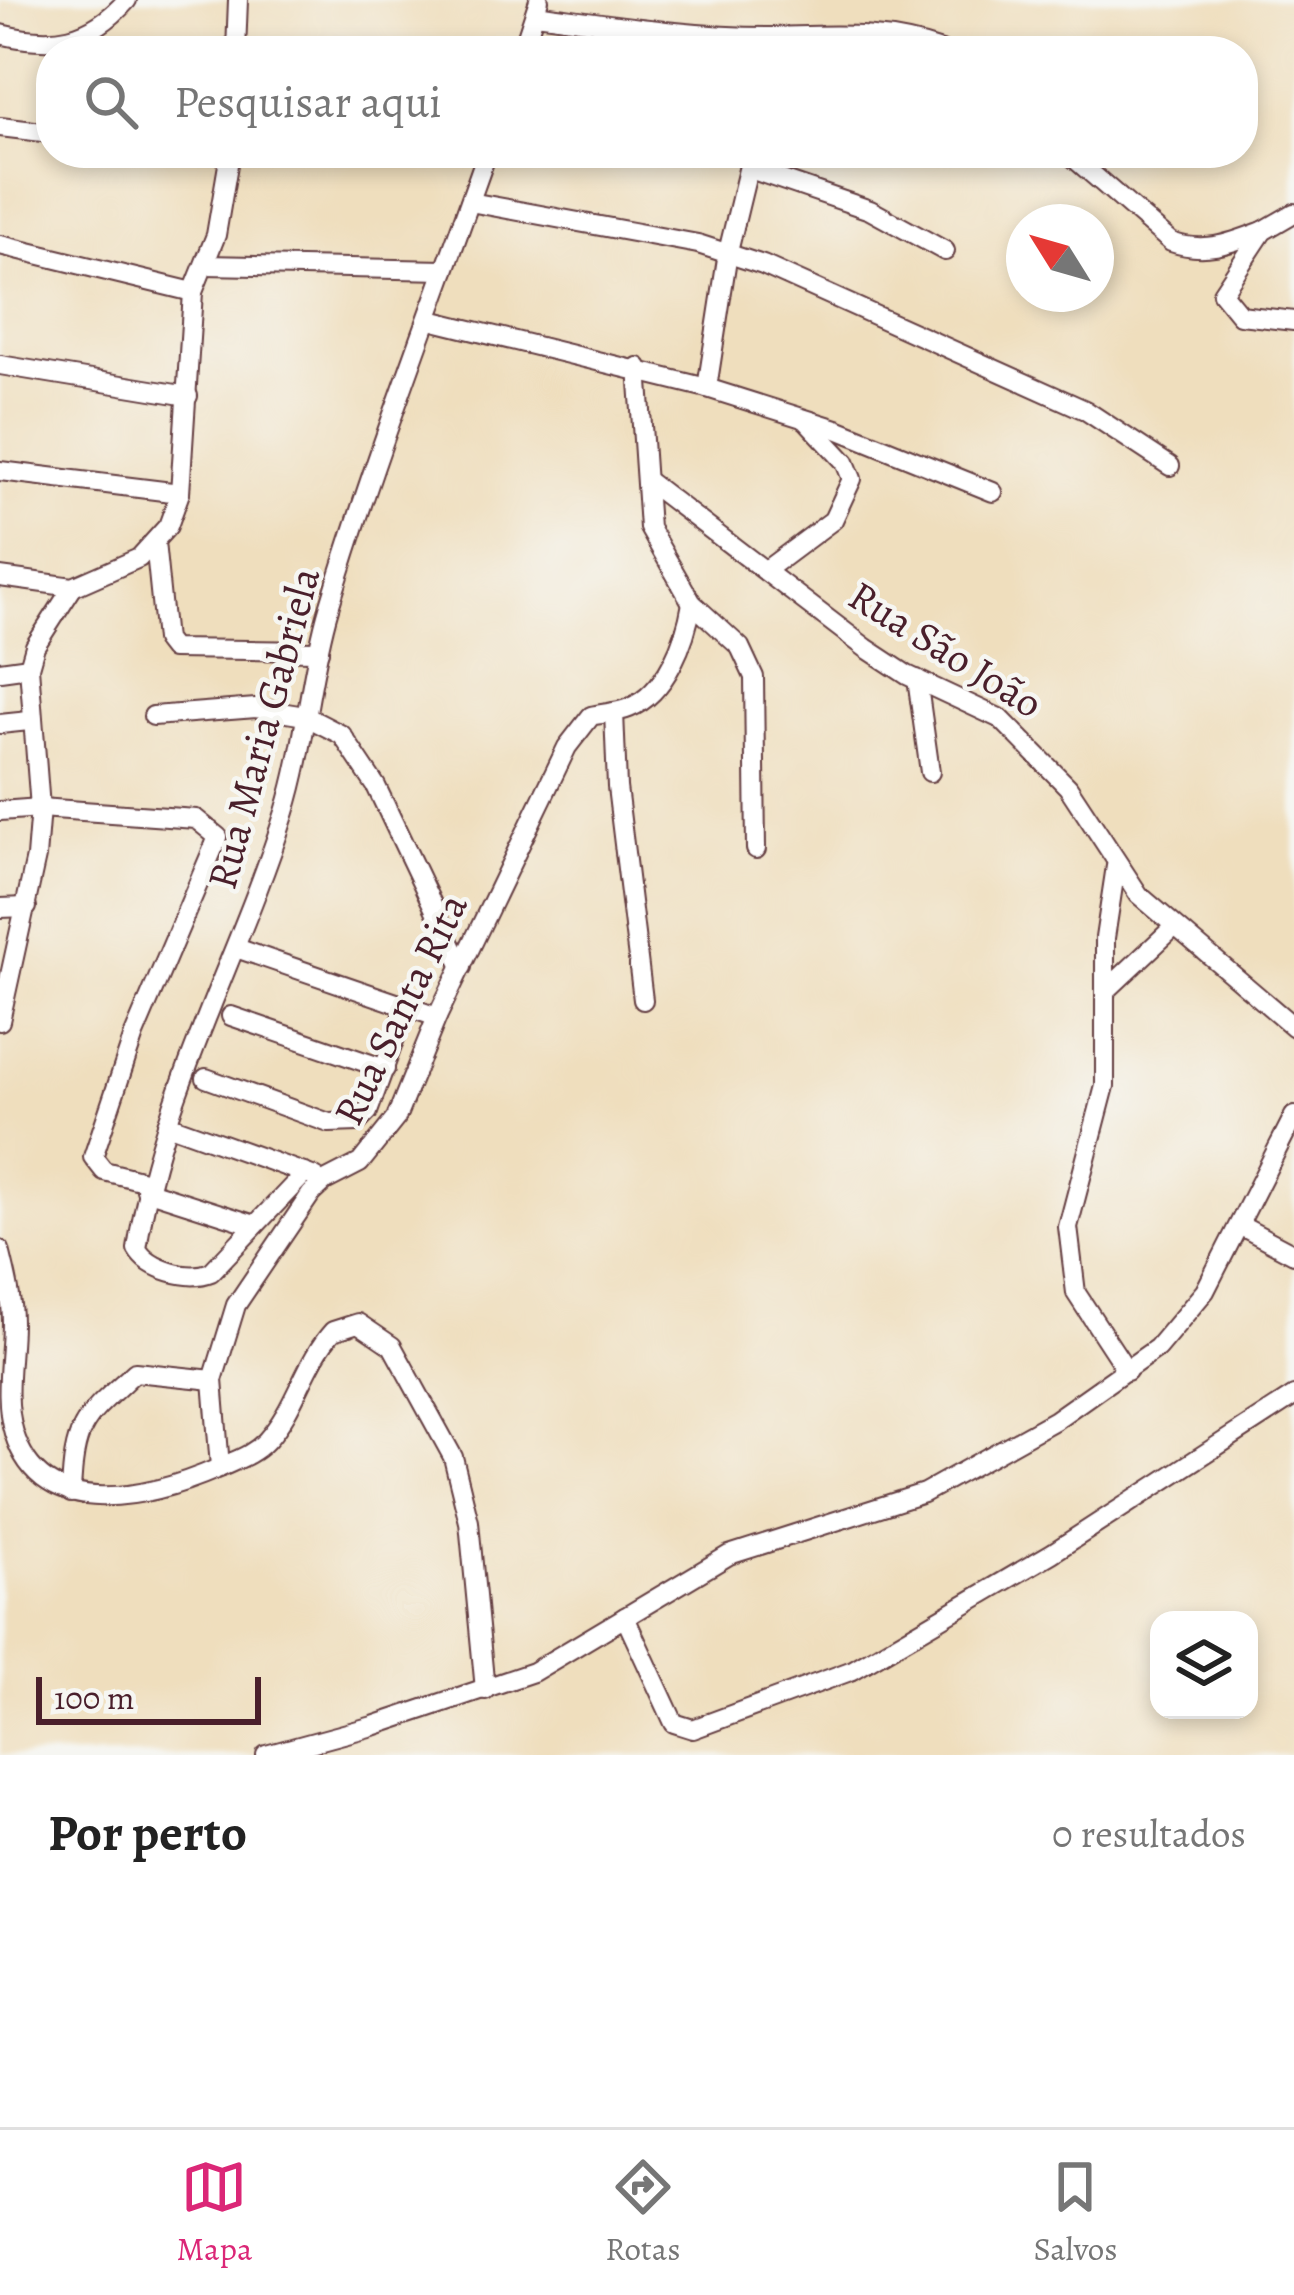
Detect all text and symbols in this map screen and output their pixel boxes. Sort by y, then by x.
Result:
search box [36,36,1258,168]
icon: search [78,69,144,135]
text: Pesquisar aqui [174,71,442,133]
north arrow [1006,204,1114,312]
street label: Rua Maria Gabriela [193,561,333,895]
street label: Rua São João [838,567,1054,731]
street label: Rua Santa Rita [319,883,481,1134]
map controls [1150,1611,1258,1719]
button: layers [1150,1611,1258,1719]
scale bar [36,1671,261,1724]
text: 100 m [54,1675,134,1720]
text: Por perto [48,1798,247,1868]
text: 0 resultados [1052,1807,1246,1860]
tab: Mapa [176,2154,252,2271]
tab: Rotas [605,2154,680,2271]
tab: Salvos [1033,2154,1118,2271]

